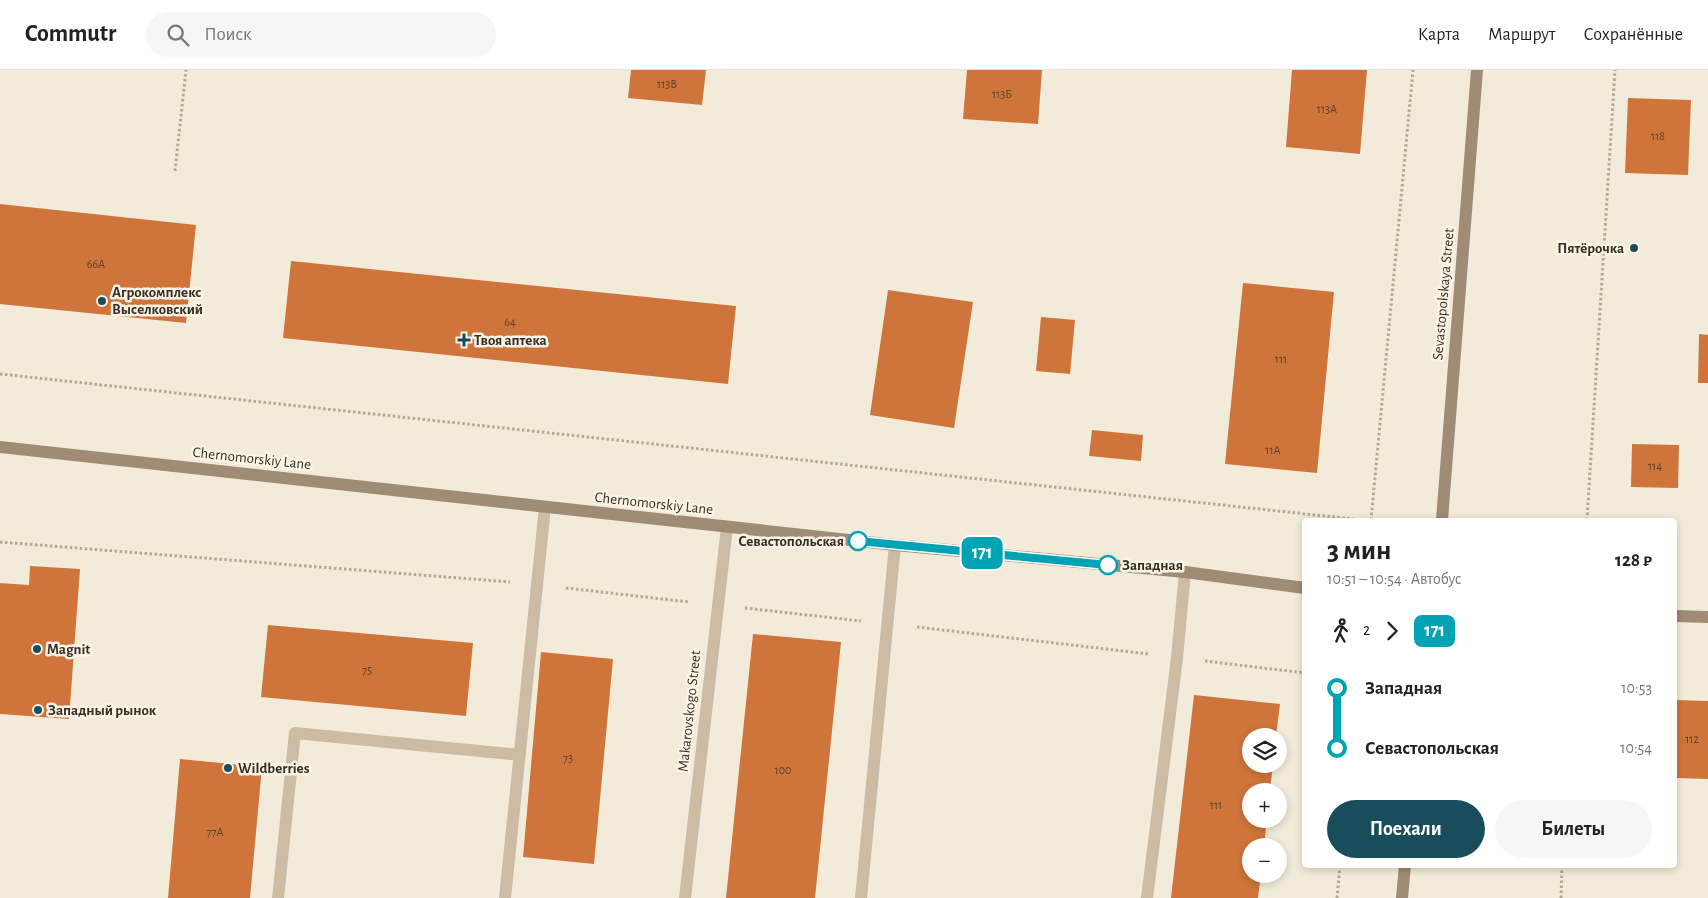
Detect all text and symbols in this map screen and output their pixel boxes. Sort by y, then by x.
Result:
search box [146,12,496,57]
icon: search [164,21,192,49]
text: Commutr [25,22,116,46]
text: Поиск [204,25,252,44]
text: Карта [1418,26,1460,44]
text: Маршрут [1488,26,1556,44]
text: Сохранённые [1584,26,1683,44]
house number: 113В [657,78,677,90]
house number: 113Б [992,88,1012,100]
house number: 113А [1317,103,1337,115]
house number: 118 [1651,130,1665,142]
street label: Sevastopolskaya Street [1430,227,1457,361]
place label: Пятёрочка [1557,241,1624,256]
marker: Пятёрочка [1628,242,1640,254]
house number: 66А [87,258,105,270]
place label: Агрокомплекс Выселковский [112,285,203,317]
marker: Агрокомплекс Выселковский [96,295,108,307]
house number: 64 [504,316,516,328]
place label: Твоя аптека [474,333,547,348]
marker: Твоя аптека [458,334,470,346]
house number: 111 [1275,353,1287,365]
house number: 11А [1265,444,1281,456]
street label: Chernomorskiy Lane [192,445,312,472]
house number: 114 [1648,460,1662,472]
street label: Chernomorskiy Lane [594,490,714,517]
marker: Севастопольская [848,531,868,551]
place label: Севастопольская [738,534,844,549]
line badge: 171 [953,537,1011,569]
text: 3 мин [1327,537,1391,565]
text: 171 [972,544,992,562]
text: 128 ₽ [1615,551,1652,570]
marker: Западная [1098,555,1118,575]
place label: Западная [1122,558,1183,573]
text: 10:51 – 10:54 · Автобус [1327,571,1462,587]
icon: walk [1327,617,1355,645]
icon: forward [1378,617,1406,645]
text: 2 [1363,622,1370,638]
text: 171 [1424,622,1445,640]
place label: Magnit [47,642,90,657]
marker: Magnit [31,643,43,655]
street label: Makarovskogo Street [676,649,703,773]
house number: 75 [362,664,372,676]
text: Западная [1365,679,1442,698]
text: 10:53 [1621,680,1652,696]
place label: Западный рынок [48,703,157,718]
marker: Западный рынок [32,704,44,716]
map controls [1242,728,1287,883]
button: layers [1242,728,1287,773]
house number: 112 [1685,733,1699,745]
text: Севастопольская [1365,739,1499,758]
text: 10:54 [1620,740,1652,756]
house number: 73 [563,752,573,764]
place label: Wildberries [238,761,310,776]
marker: Wildberries [222,762,234,774]
house number: 100 [775,764,791,776]
button: + [1242,783,1287,828]
house number: 111 [1210,799,1222,811]
button: Поехали [1327,800,1485,858]
button: Билеты [1495,800,1652,858]
house number: 77А [206,826,224,838]
button: − [1242,838,1287,883]

